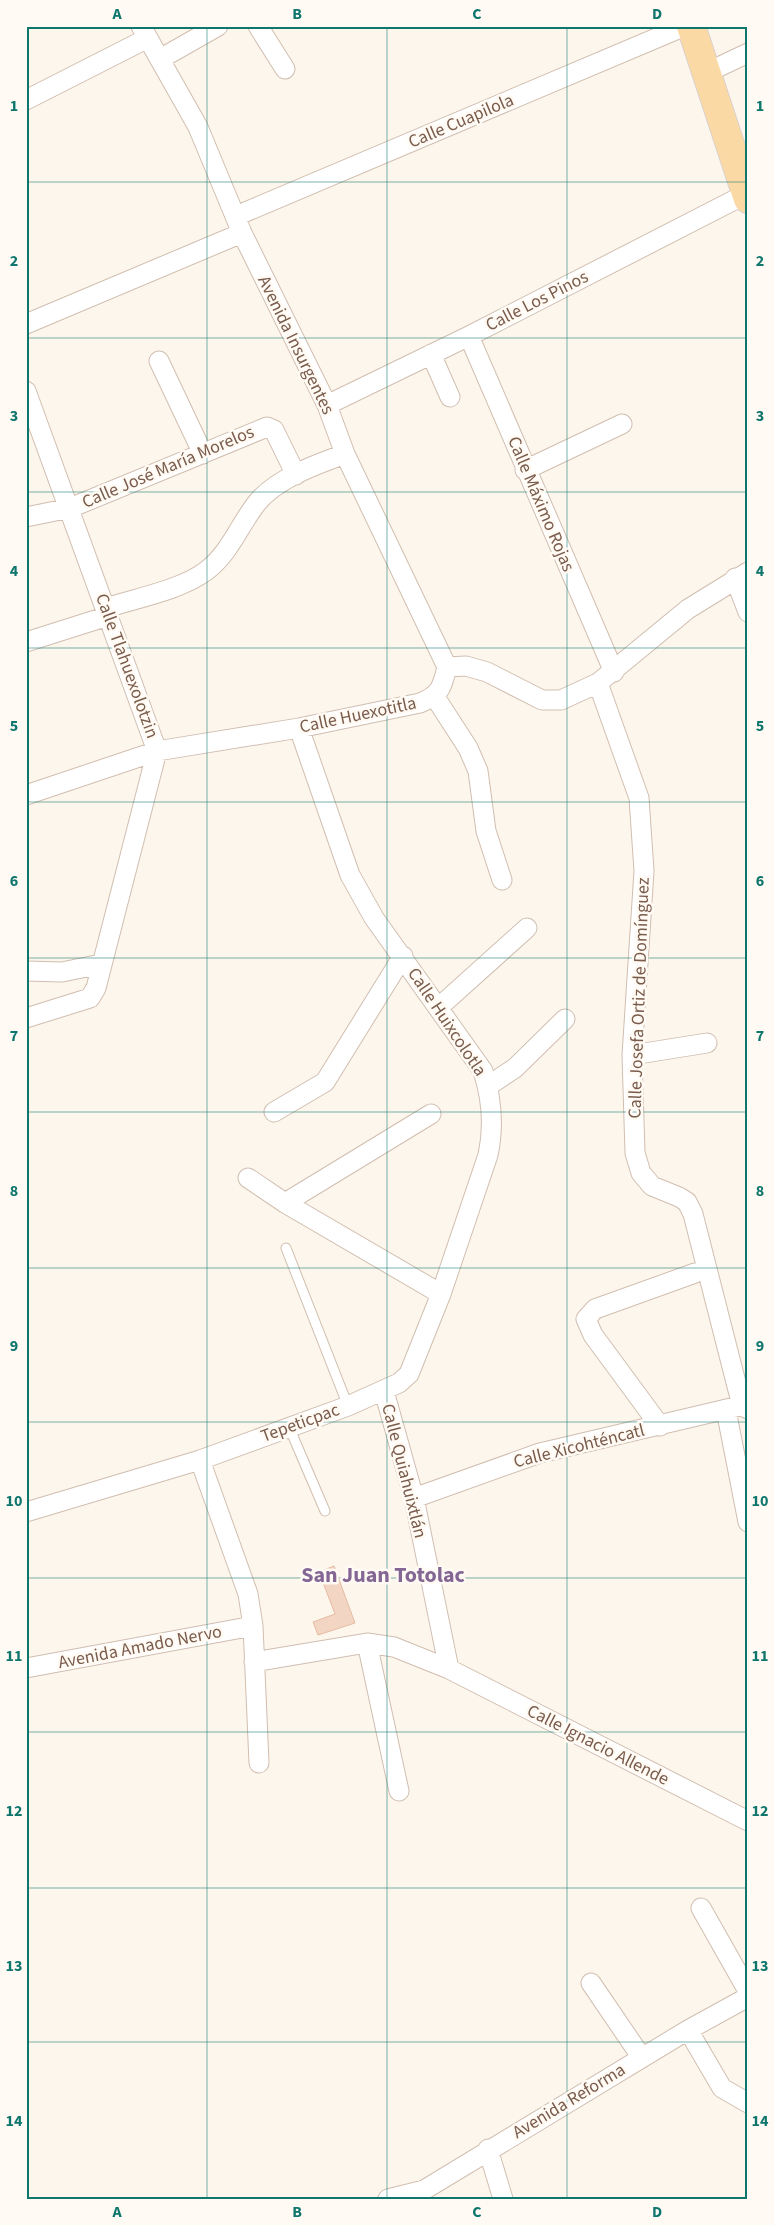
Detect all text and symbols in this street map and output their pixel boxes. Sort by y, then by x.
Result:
text: A [111,3,122,25]
text: B [292,3,302,25]
text: C [472,3,482,25]
text: D [652,3,662,25]
street label: Calle Cuapilola [404,88,518,154]
text: 1 [10,95,18,117]
text: 1 [756,95,764,117]
text: 2 [10,250,18,272]
text: 2 [756,250,764,272]
street label: Calle Los Pinos [481,264,593,338]
street label: Avenida Insurgentes [252,271,340,419]
text: 3 [10,405,18,427]
text: 3 [756,405,764,427]
street label: Calle José María Morelos [78,419,258,515]
street label: Calle Máximo Rojas [501,432,581,576]
text: 4 [10,560,19,582]
text: 4 [756,560,765,582]
street label: Calle Tlahuexolotzin [89,590,165,742]
street label: Calle Huexotitla [297,690,419,740]
text: 5 [10,715,18,737]
text: 5 [756,715,764,737]
text: 6 [10,870,18,892]
text: 6 [756,870,764,892]
street label: Calle Josefa Ortiz de Domínguez [622,877,656,1119]
street label: Calle Huixcolotla [401,963,493,1081]
text: 7 [10,1025,18,1047]
text: 7 [756,1025,764,1047]
text: 8 [10,1180,18,1202]
text: 8 [756,1180,764,1202]
text: 9 [10,1335,18,1357]
text: 9 [756,1335,764,1357]
street label: Tepeticpac [257,1397,343,1449]
street label: Calle Quiahuixtlán [375,1401,433,1541]
street label: Calle Xicohténcatl [511,1418,647,1474]
text: 10 [6,1490,22,1512]
text: 10 [752,1490,768,1512]
district label: San Juan Totolac [301,1559,465,1591]
street label: Avenida Amado Nervo [56,1619,224,1675]
text: 11 [6,1645,22,1667]
text: 11 [752,1645,768,1667]
street label: Calle Ignacio Allende [523,1698,673,1792]
text: 12 [6,1800,22,1822]
text: 12 [752,1800,768,1822]
text: 13 [6,1955,22,1977]
text: 13 [752,1955,768,1977]
street label: Avenida Reforma [508,2057,630,2145]
text: 14 [6,2110,23,2132]
text: 14 [752,2110,769,2132]
text: A [111,2201,122,2223]
text: B [292,2201,302,2223]
text: C [472,2201,482,2223]
text: D [652,2201,662,2223]

